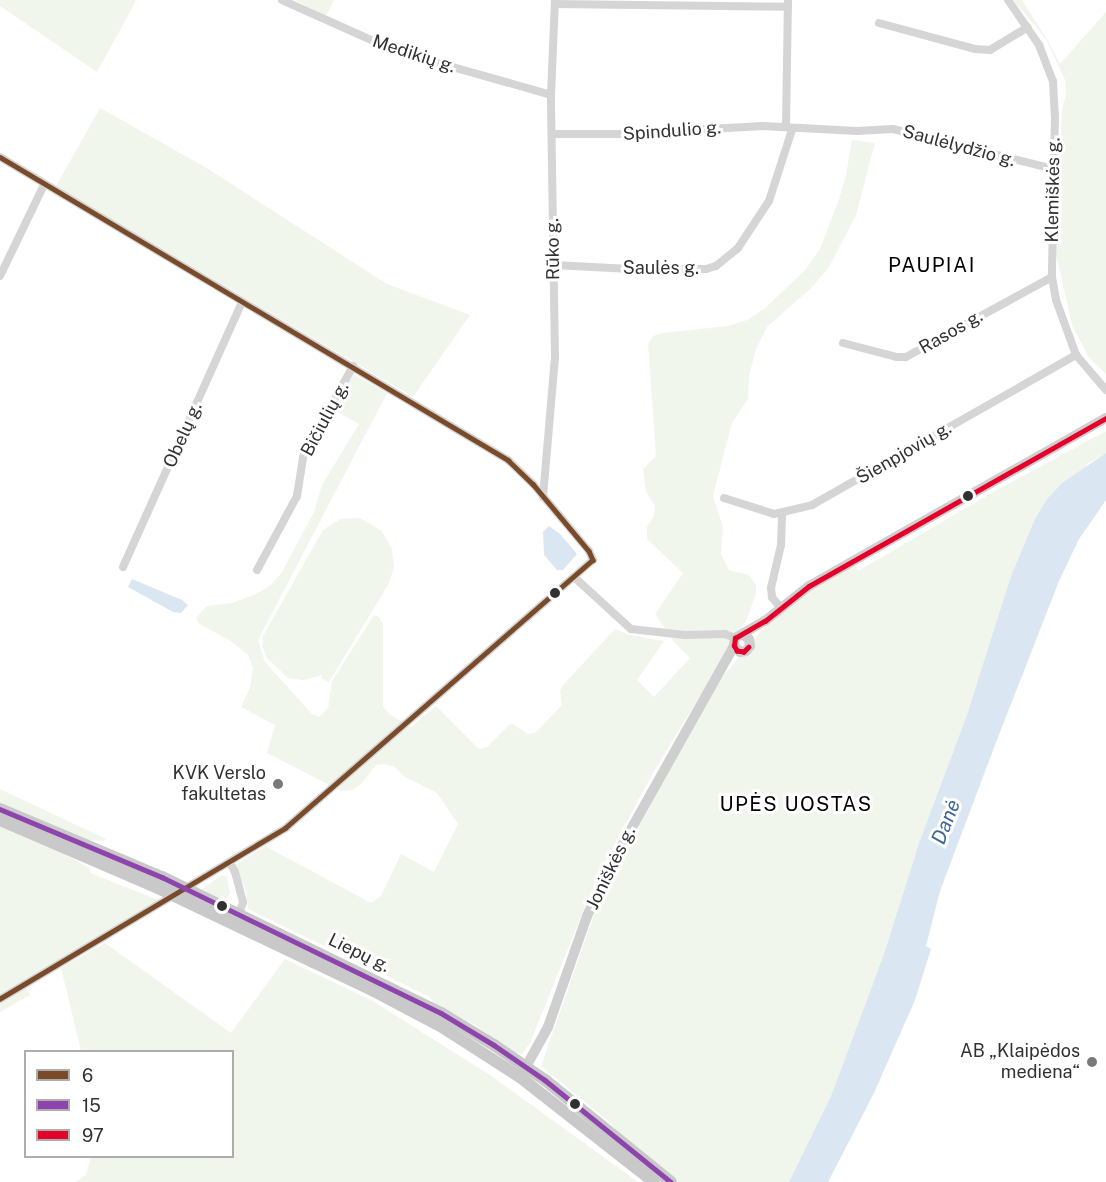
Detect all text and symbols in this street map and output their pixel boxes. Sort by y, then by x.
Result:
street label: Medikių g. [370,30,458,78]
street label: Spindulio g. [622,117,722,145]
street label: Saulėlydžio g. [900,121,1018,171]
street label: Klemiškės g. [1041,137,1065,243]
street label: Rūko g. [542,218,564,280]
district label: PAUPIAI [888,253,976,277]
street label: Saulės g. [623,257,699,279]
street label: Rasos g. [915,305,987,359]
street label: Bičiulių g. [296,378,354,460]
street label: Obelų g. [159,399,207,471]
street label: Šienpjovių g. [853,417,955,489]
unlabelled marker [962,490,974,502]
unlabelled marker [549,587,561,599]
place label: KVK Verslo fakultetas [172,763,266,806]
marker: KVK Verslo fakultetas [271,777,285,791]
district label: UPĖS UOSTAS [719,792,873,816]
water label: Danė [927,796,965,848]
street label: Joniškės g. [582,823,640,913]
unlabelled marker [216,900,228,912]
street label: Liepų g. [325,929,393,977]
place label: AB „Klaipėdos mediena“ [960,1041,1080,1084]
legend [24,1050,234,1158]
marker: AB „Klaipėdos mediena“ [1085,1055,1099,1069]
text: 6 [82,1065,93,1086]
text: 15 [82,1095,101,1116]
unlabelled marker [569,1098,581,1110]
text: 97 [82,1125,104,1146]

